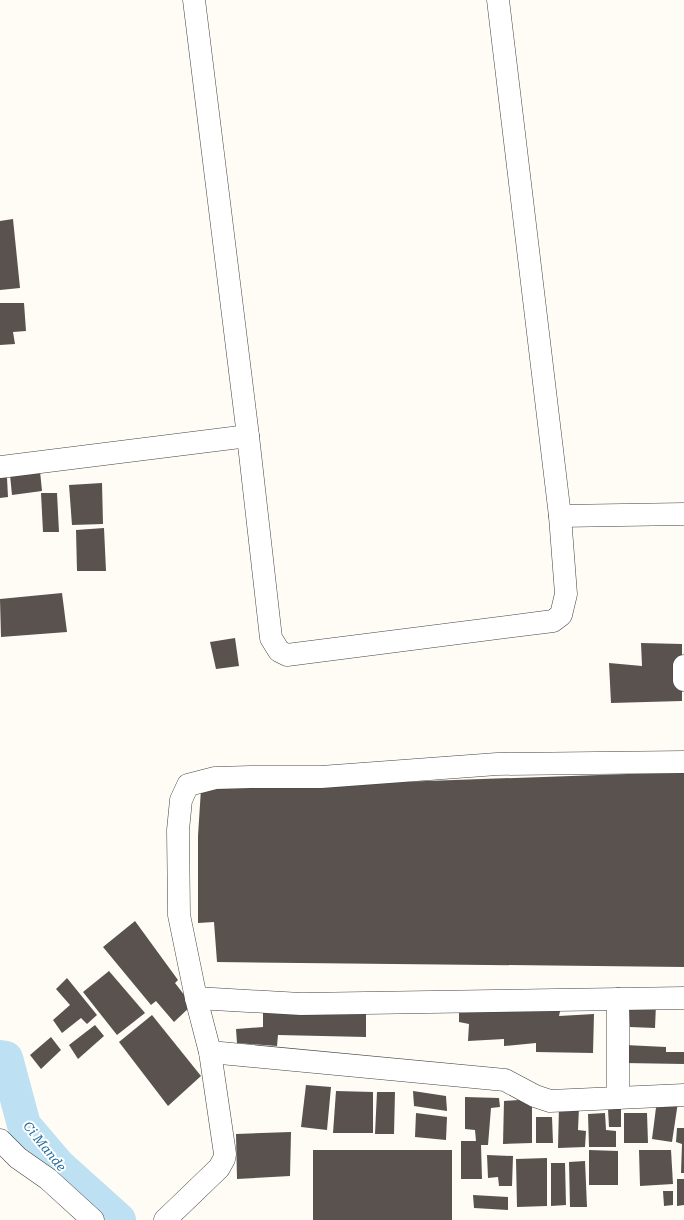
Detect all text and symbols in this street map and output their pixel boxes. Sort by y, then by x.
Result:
water label: Ci Mande [20,1119,69,1174]

